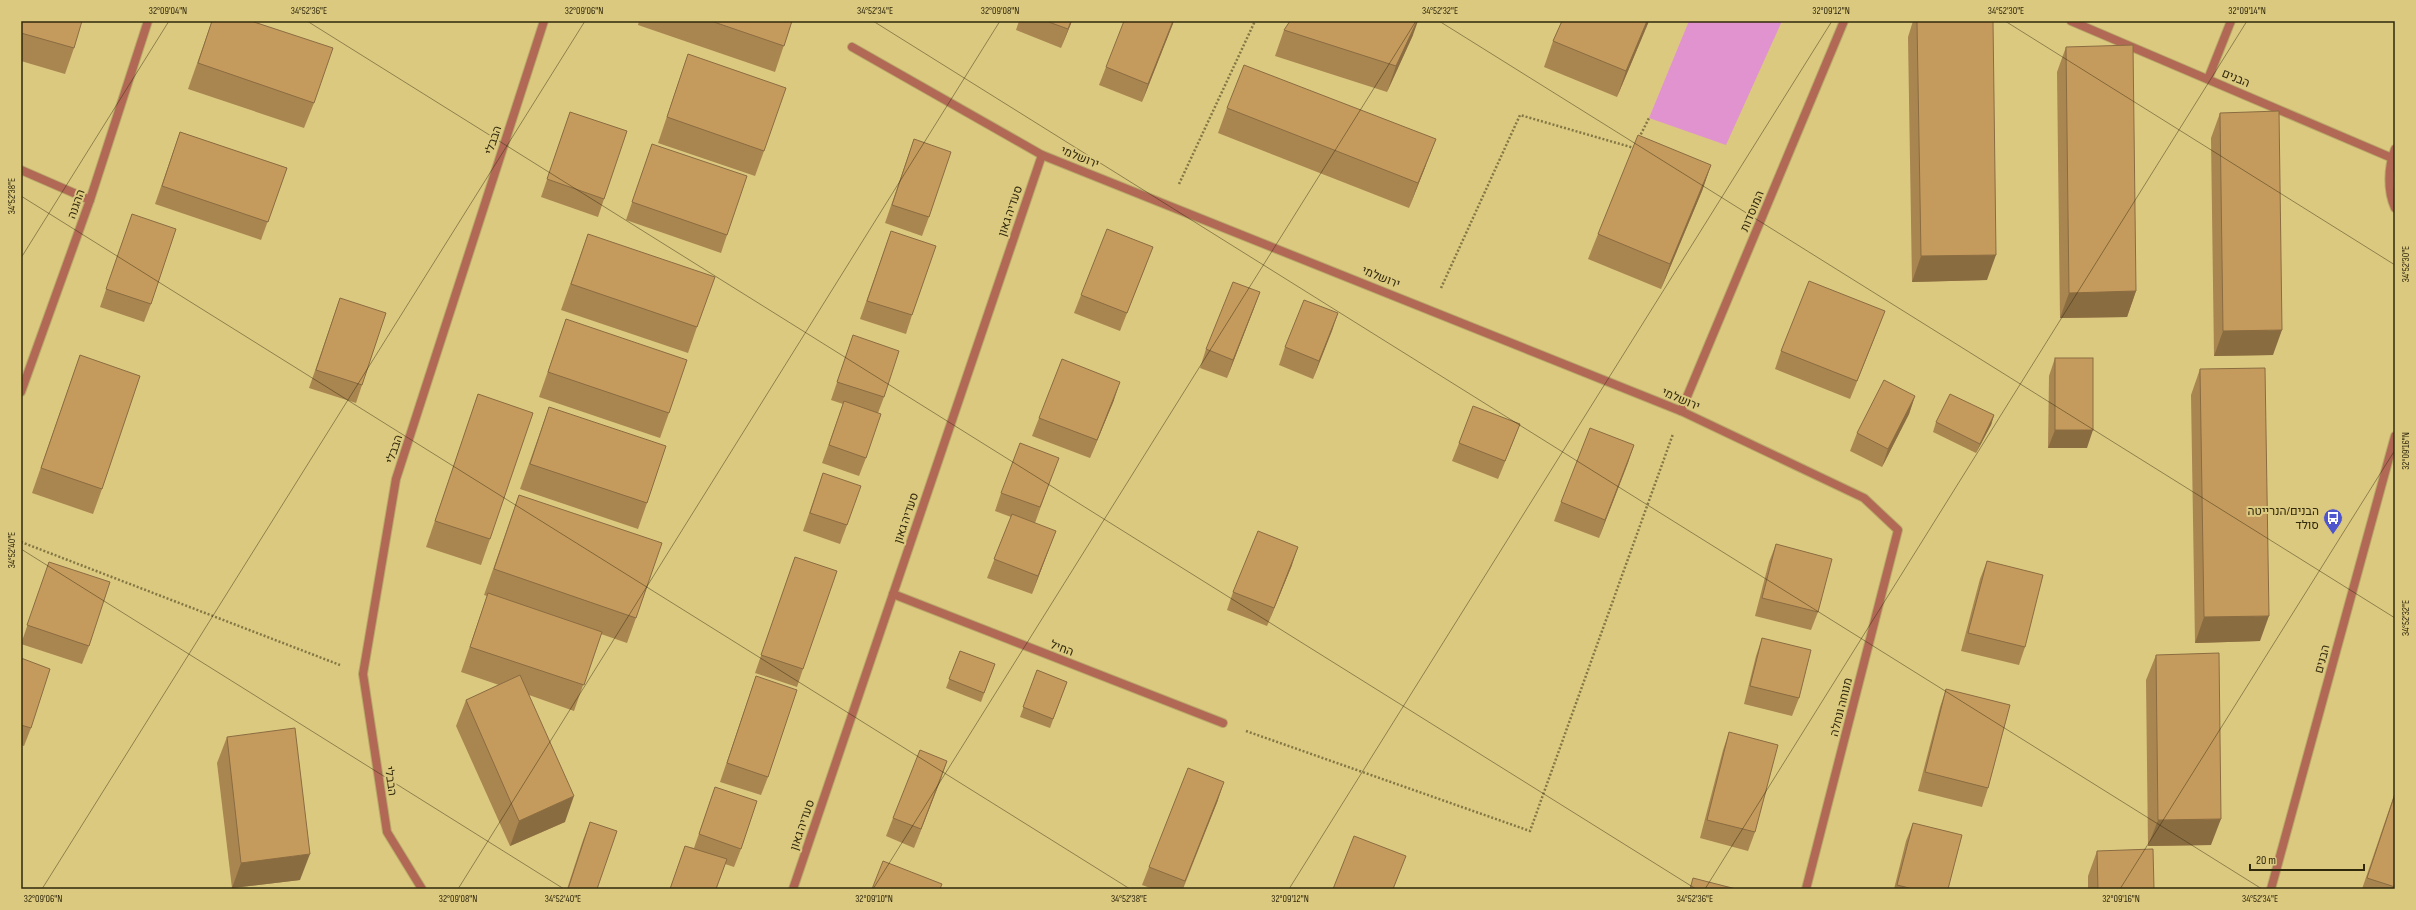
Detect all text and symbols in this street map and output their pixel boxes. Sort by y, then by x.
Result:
text: 32°09'04"N [149,5,187,17]
text: 34°52'36"E [291,5,327,17]
text: 32°09'06"N [565,5,603,17]
text: 34°52'34"E [857,5,893,17]
text: 32°09'08"N [981,5,1019,17]
text: 34°52'32"E [1422,5,1458,17]
text: 32°09'12"N [1812,5,1850,17]
text: 34°52'30"E [1988,5,2024,17]
text: 32°09'14"N [2228,5,2266,17]
street label: הבנים [2220,66,2252,91]
street label: הבבלי [482,124,505,156]
street label: ירושלמי [1058,143,1101,172]
text: 34°52'38"E [6,178,18,214]
street label: סעדיה גאון [995,184,1026,239]
street label: ההגנה [64,187,88,221]
street label: המוסדות [1737,188,1768,234]
text: 34°52'30"E [2400,246,2412,282]
street label: ירושלמי [1359,263,1402,292]
street label: ירושלמי [1659,385,1702,414]
text: 32°09'16"N [2400,432,2412,470]
street label: הבבלי [383,433,406,465]
street label: סעדיה גאון [891,491,922,546]
place label: הבנים/הנרייטה סולד [2248,504,2319,533]
bus stop icon: הבנים/הנרייטה סולד [2322,507,2344,535]
text: 34°52'40"E [6,532,18,568]
text: 34°52'32"E [2400,600,2412,636]
street label: החיל [1048,637,1076,660]
street label: הבנים [2311,643,2333,675]
street label: מנוחה ונחלה [1827,676,1856,738]
street label: הבבלי [381,765,400,797]
street label: סעדיה גאון [787,798,818,853]
scale bar [2250,846,2364,872]
text: 20 m [2256,853,2276,868]
text: 32°09'06"N [24,893,62,905]
text: 32°09'08"N [439,893,477,905]
text: 34°52'40"E [545,893,581,905]
text: 32°09'10"N [855,893,893,905]
text: 34°52'38"E [1111,893,1147,905]
text: 32°09'12"N [1271,893,1309,905]
text: 34°52'36"E [1677,893,1713,905]
text: 32°09'16"N [2102,893,2140,905]
text: 34°52'34"E [2242,893,2278,905]

